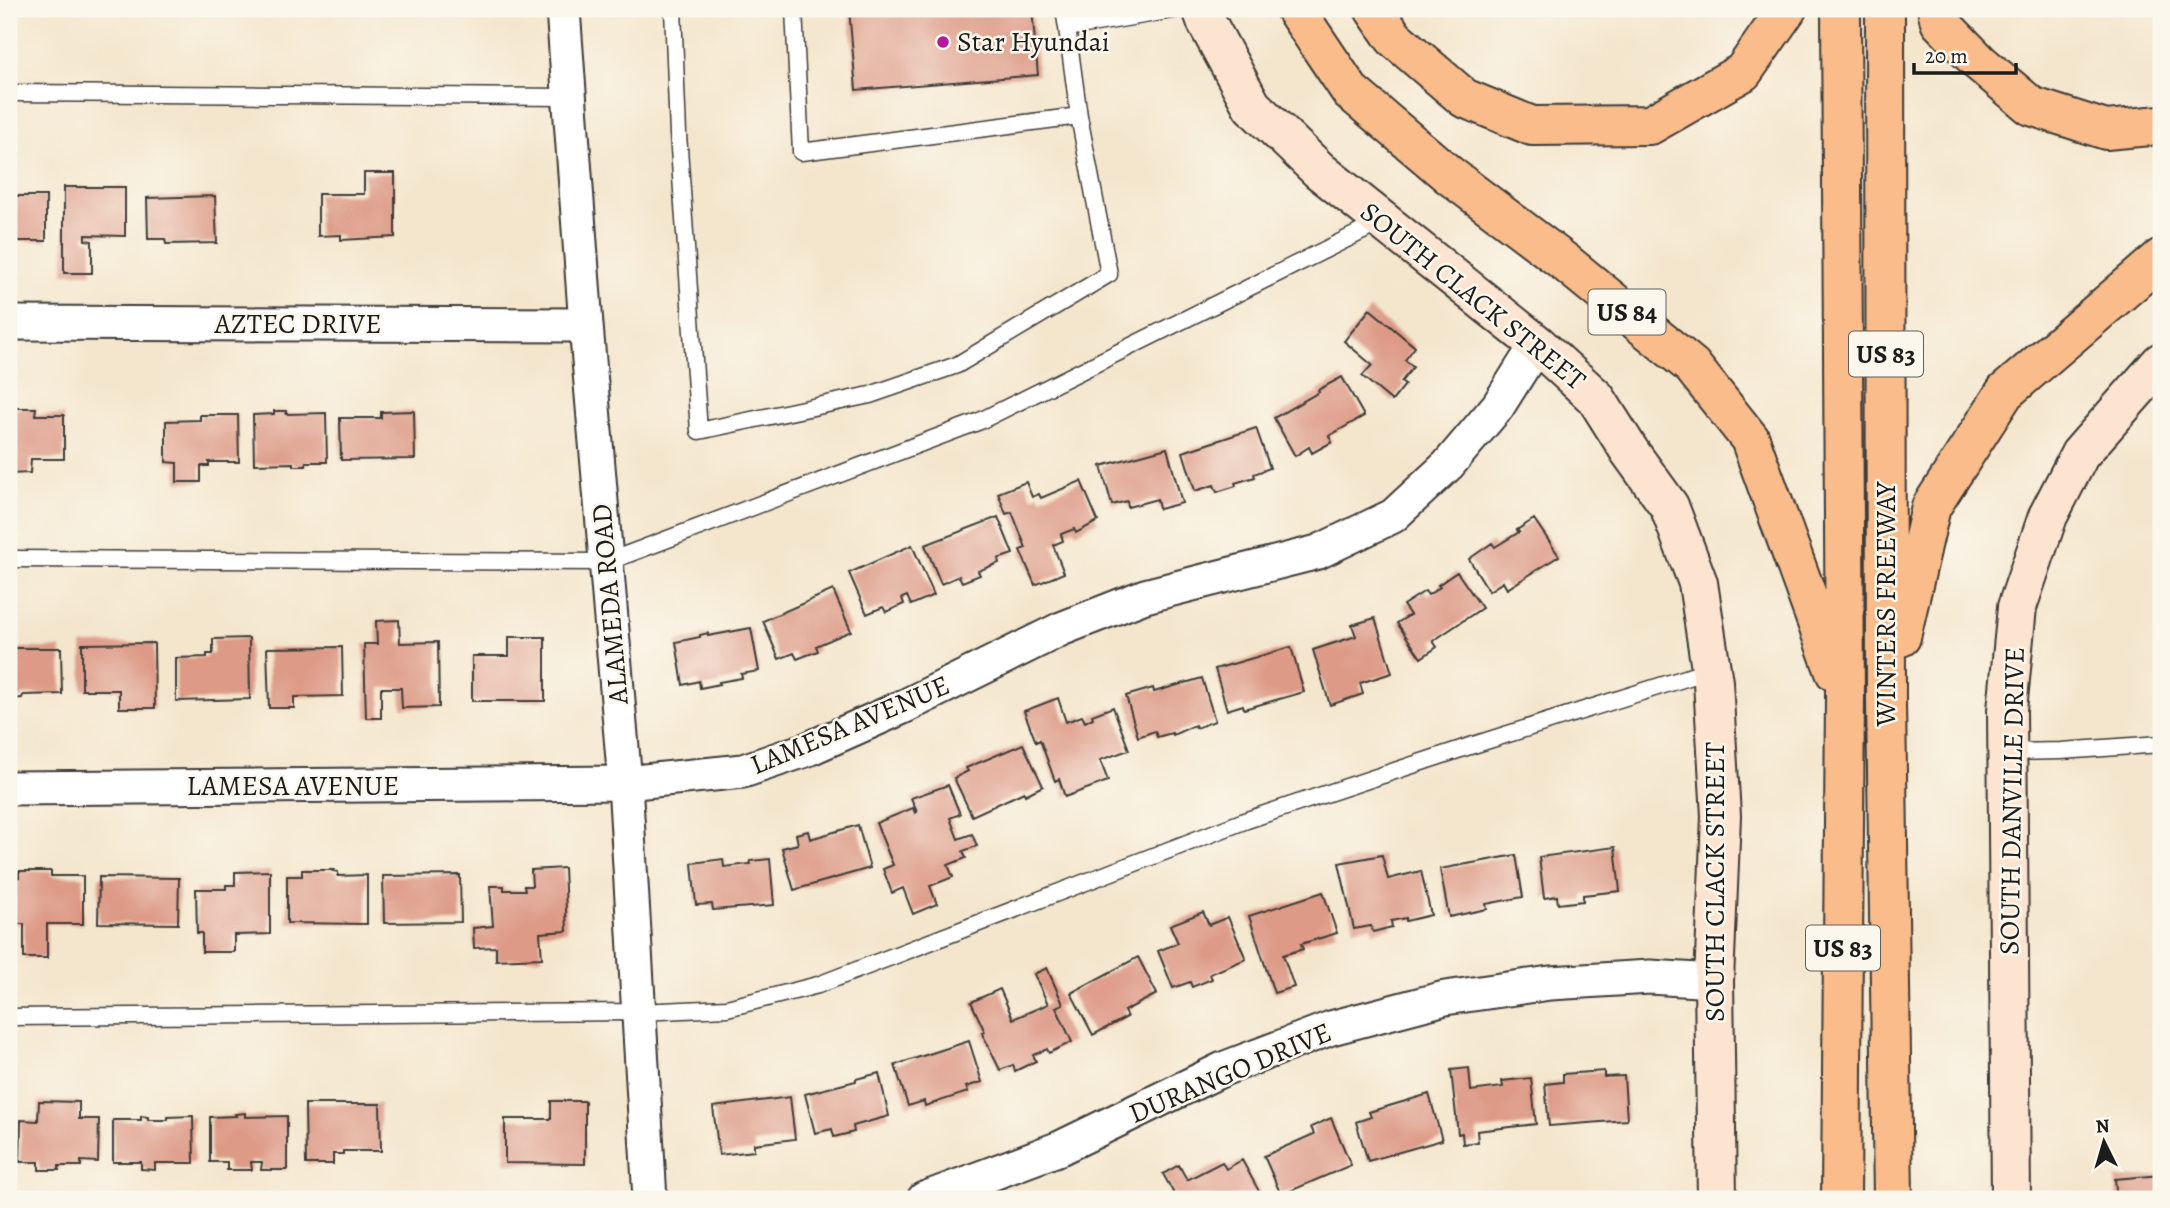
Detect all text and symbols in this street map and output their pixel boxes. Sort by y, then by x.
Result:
place label: Star Hyundai [957,23,1110,61]
scale bar [1914,32,2016,76]
marker: Star Hyundai [935,34,951,50]
text: 20 m [1925,42,1968,70]
street label: SOUTH CLACK STREET [1352,193,1594,399]
road number: US 84 [1588,290,1666,334]
street label: AZTEC DRIVE [213,305,382,343]
road number: US 83 [1849,332,1923,376]
street label: WINTERS FREEWAY [1867,481,1905,727]
street label: ALAMEDA ROAD [582,502,638,707]
street label: SOUTH DANVILLE DRIVE [1990,647,2034,955]
street label: LAMESA AVENUE [745,666,955,784]
street label: SOUTH CLACK STREET [1696,742,1734,1022]
street label: LAMESA AVENUE [187,767,399,805]
road number: US 83 [1806,925,1880,970]
street label: DURANGO DRIVE [1123,1013,1337,1133]
north arrow [2068,1106,2138,1176]
text: N [2095,1112,2111,1140]

